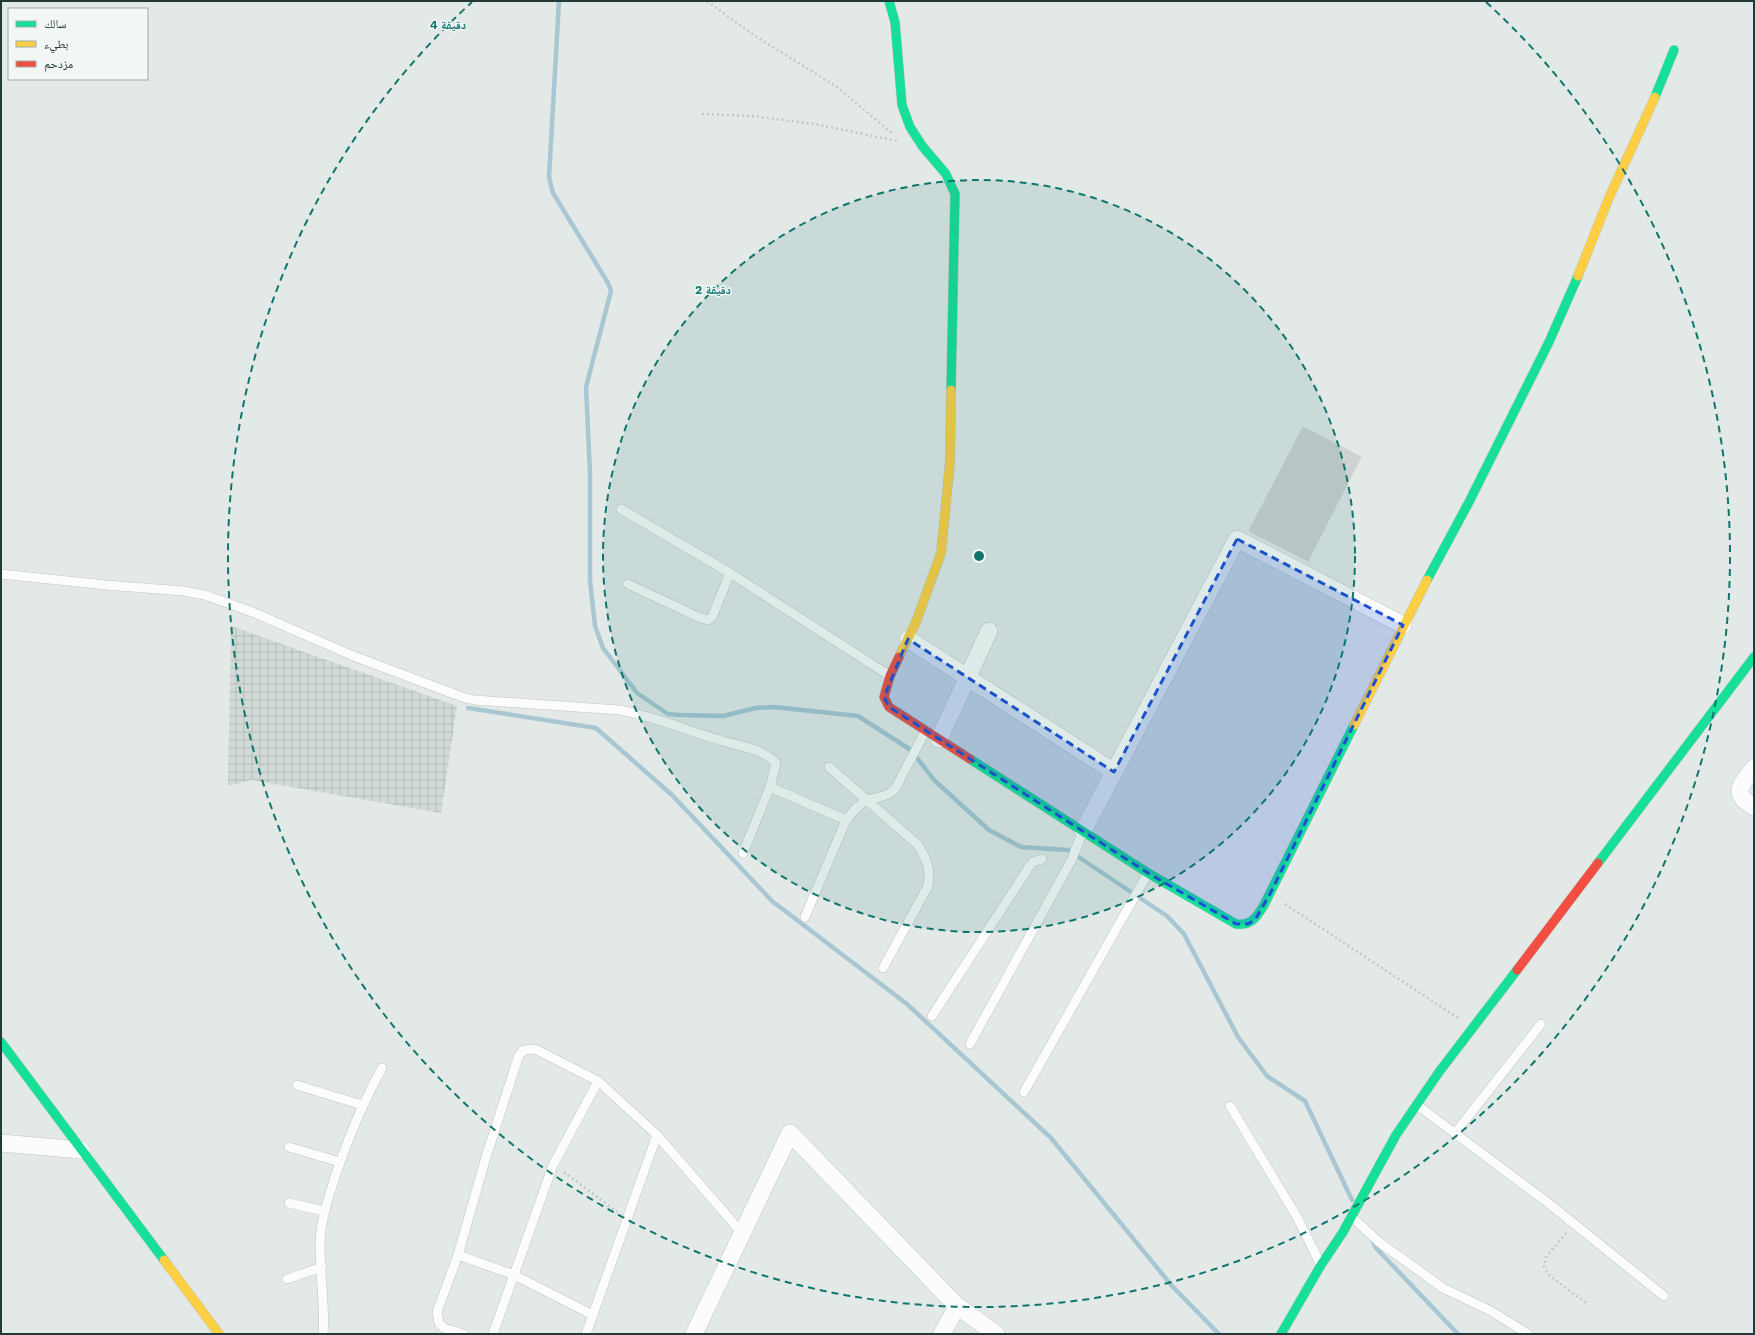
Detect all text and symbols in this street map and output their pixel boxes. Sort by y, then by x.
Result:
legend [8,8,148,80]
text: سالك [44,17,66,31]
text: 4 دقيقة [430,18,466,32]
text: بطيء [44,37,68,54]
text: مزدحم [44,57,73,72]
text: 2 دقيقة [695,283,731,297]
centre of rings [972,549,986,563]

